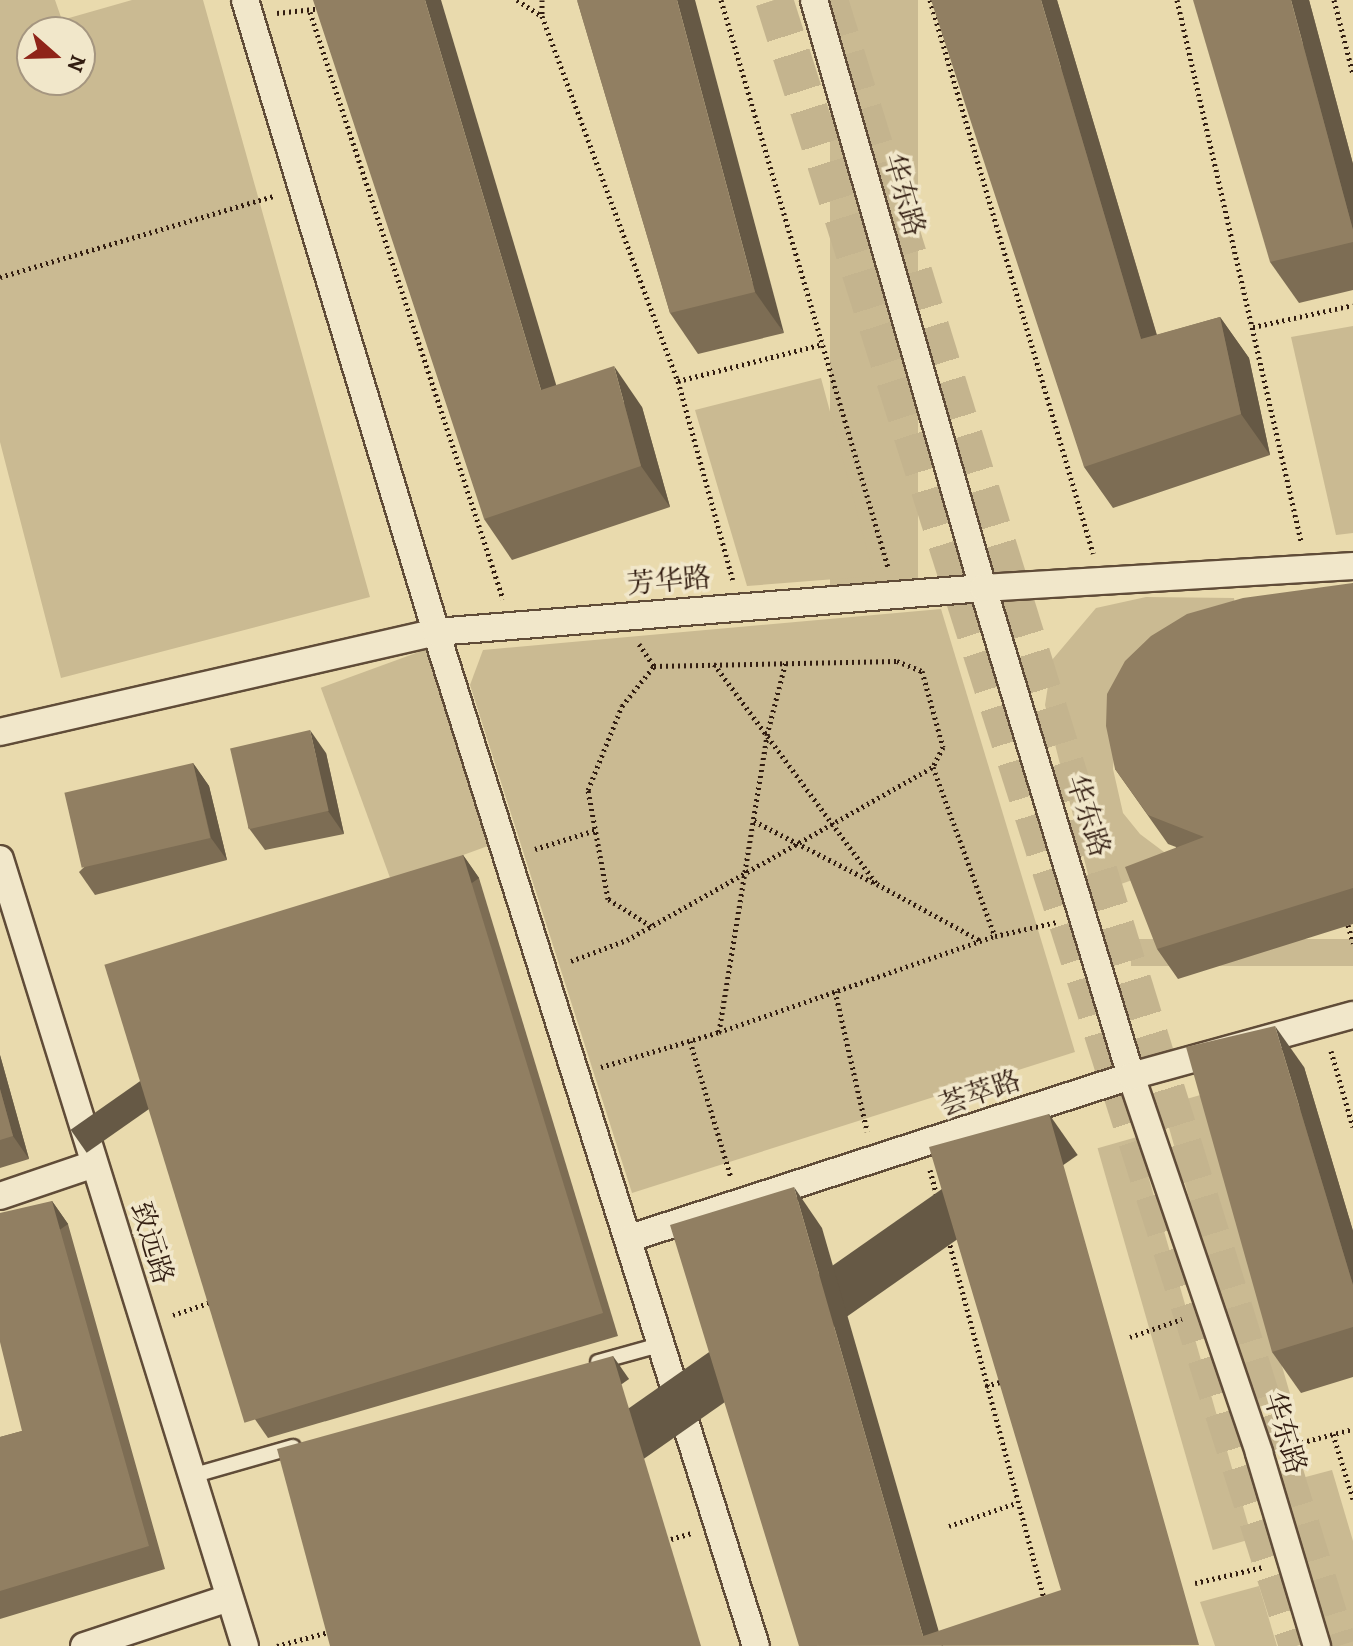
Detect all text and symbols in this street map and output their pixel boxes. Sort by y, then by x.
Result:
north arrow [16,16,96,96]
text: N [60,51,94,76]
street label: 华东路 [876,150,932,240]
street label: 芳华路 [626,561,712,601]
street label: 华东路 [1059,771,1117,861]
street label: 荟萃路 [935,1063,1025,1123]
street label: 致远路 [124,1198,180,1288]
street label: 华东路 [1257,1388,1313,1478]

